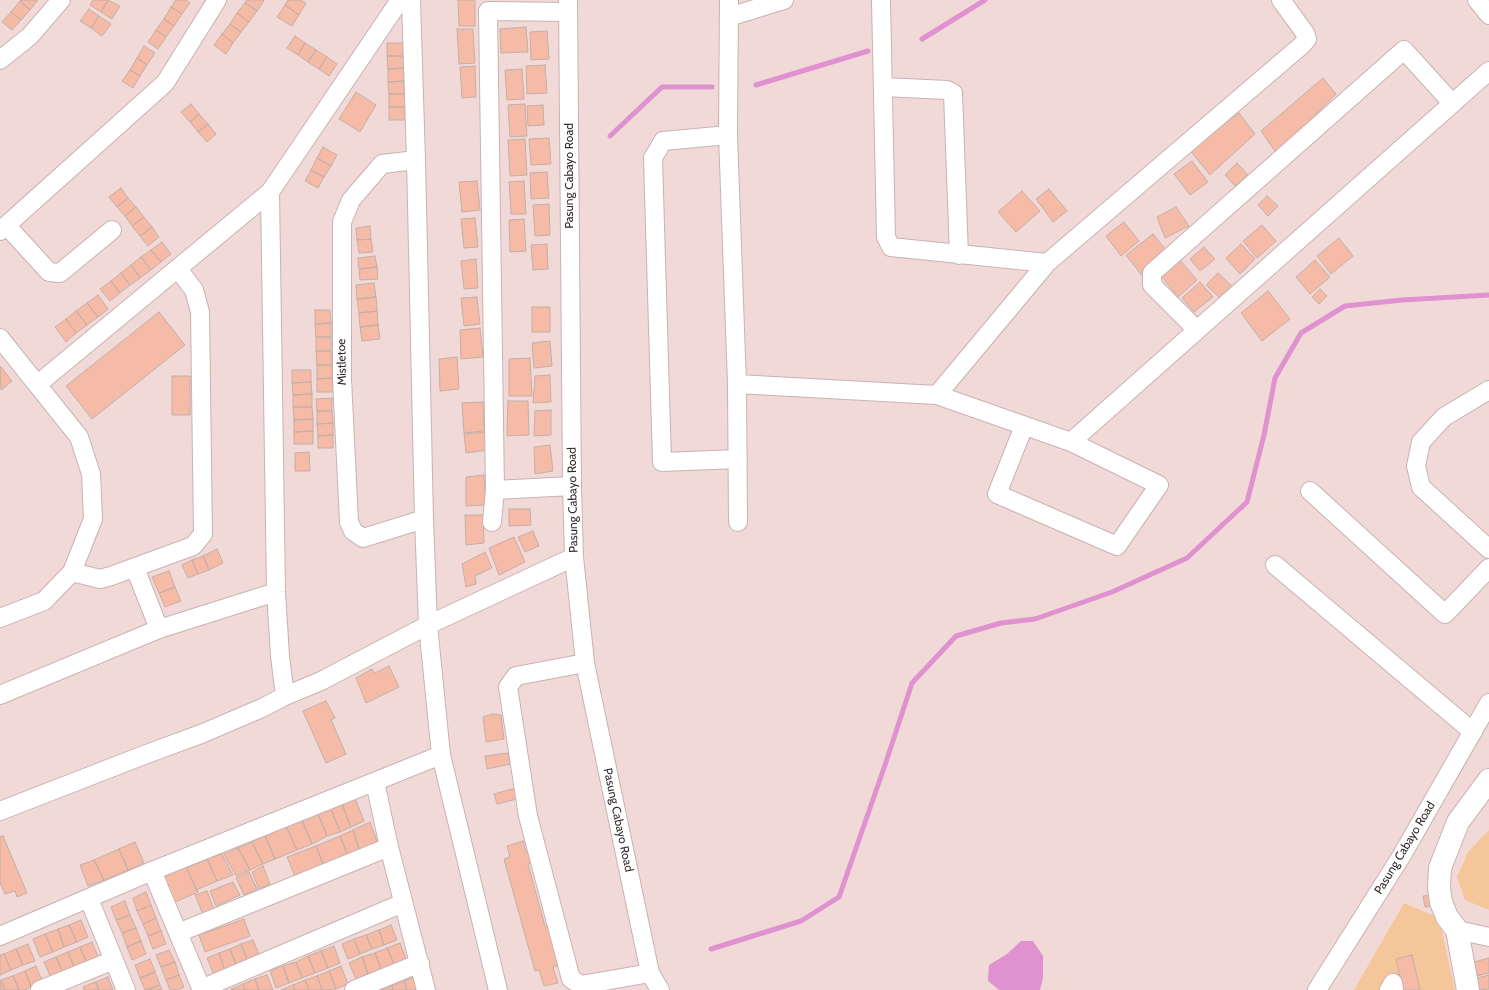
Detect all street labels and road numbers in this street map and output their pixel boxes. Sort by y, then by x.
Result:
street label: Pasung Cabayo Road [562,123,576,229]
street label: Mistletoe [334,338,350,386]
street label: Pasung Cabayo Road [565,447,581,553]
street label: Pasung Cabayo Road [600,767,636,873]
street label: Pasung Cabayo Road [1372,799,1438,897]

